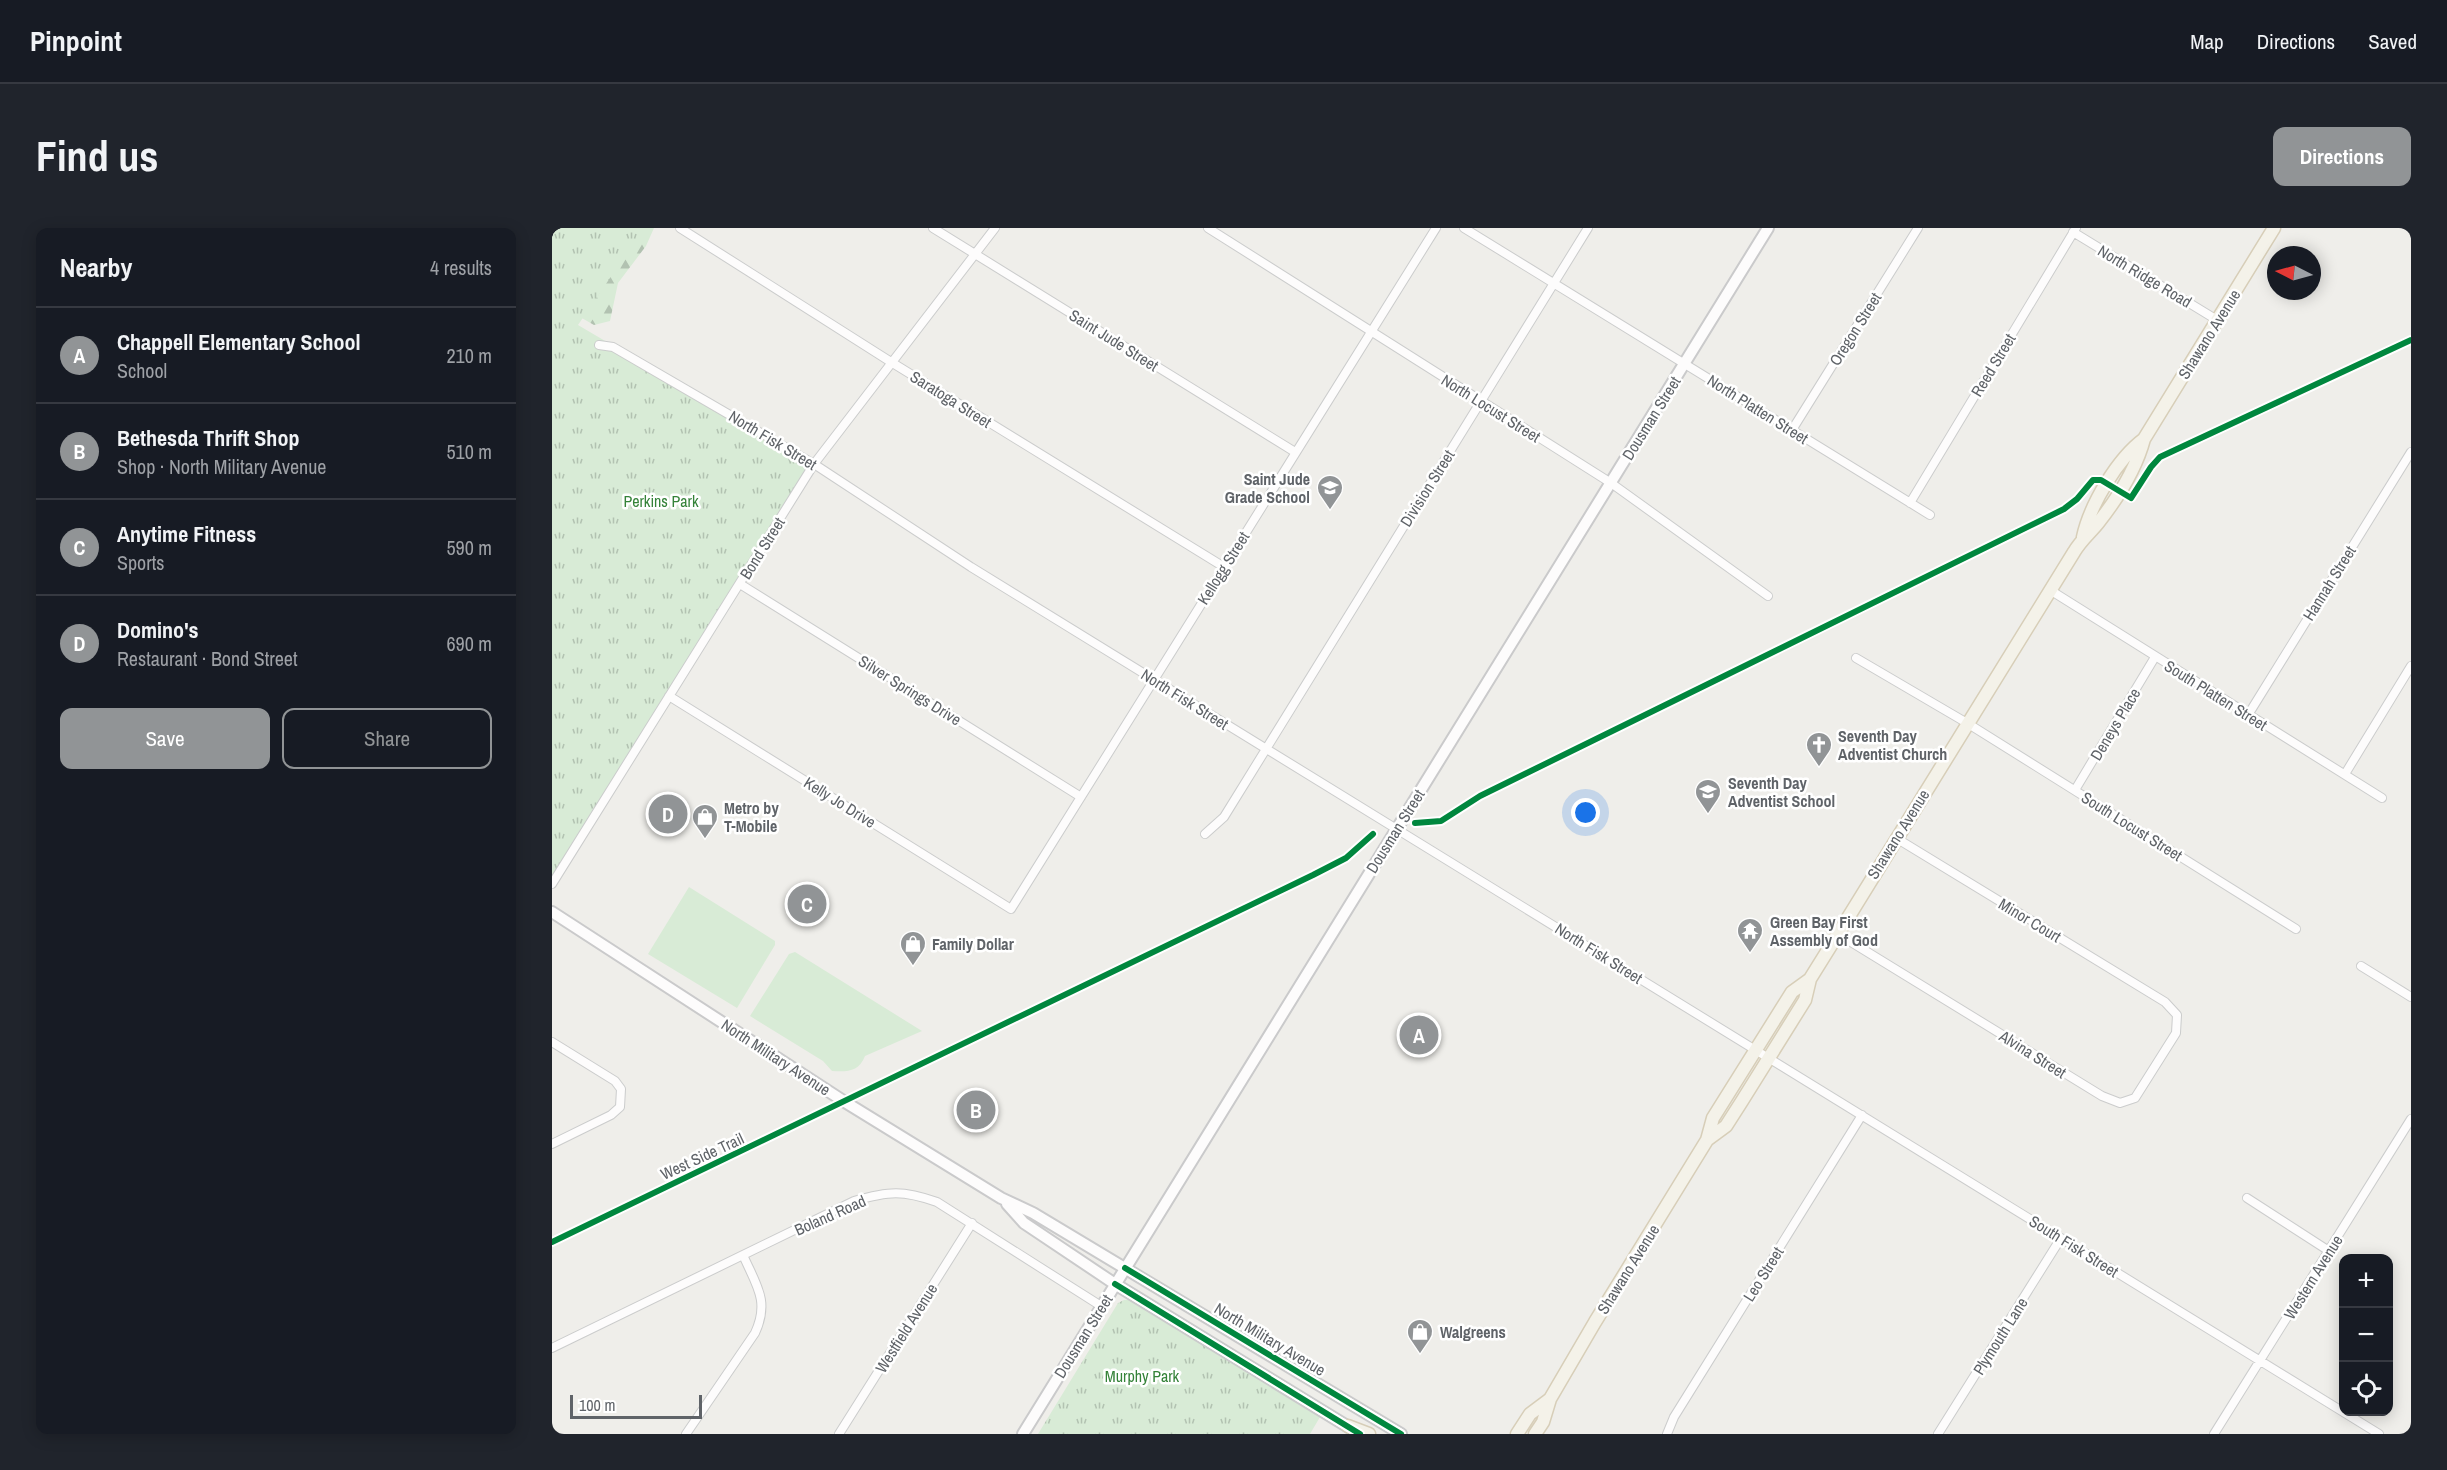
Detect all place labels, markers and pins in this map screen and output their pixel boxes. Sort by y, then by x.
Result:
place label: Saint Jude Grade School [1225,468,1310,508]
school or university icon: Saint Jude Grade School [1315,473,1345,511]
place label: Seventh Day Adventist Church [1838,725,1947,765]
church icon: Seventh Day Adventist Church [1804,730,1834,768]
place label: Seventh Day Adventist School [1728,772,1835,812]
school or university icon: Seventh Day Adventist School [1693,777,1723,815]
pin: D [648,792,688,836]
place label: Metro by T-Mobile [724,797,779,837]
shop icon: Metro by T-Mobile [690,802,720,840]
pin: C [788,882,826,926]
place label: Green Bay First Assembly of God [1770,911,1878,951]
temple icon: Green Bay First Assembly of God [1735,916,1765,954]
shop icon: Family Dollar [898,929,928,967]
place label: Family Dollar [932,933,1015,955]
pin: A [1400,1012,1438,1058]
pin: B [956,1088,996,1132]
shop icon: Walgreens [1405,1317,1435,1355]
place label: Walgreens [1440,1321,1506,1343]

